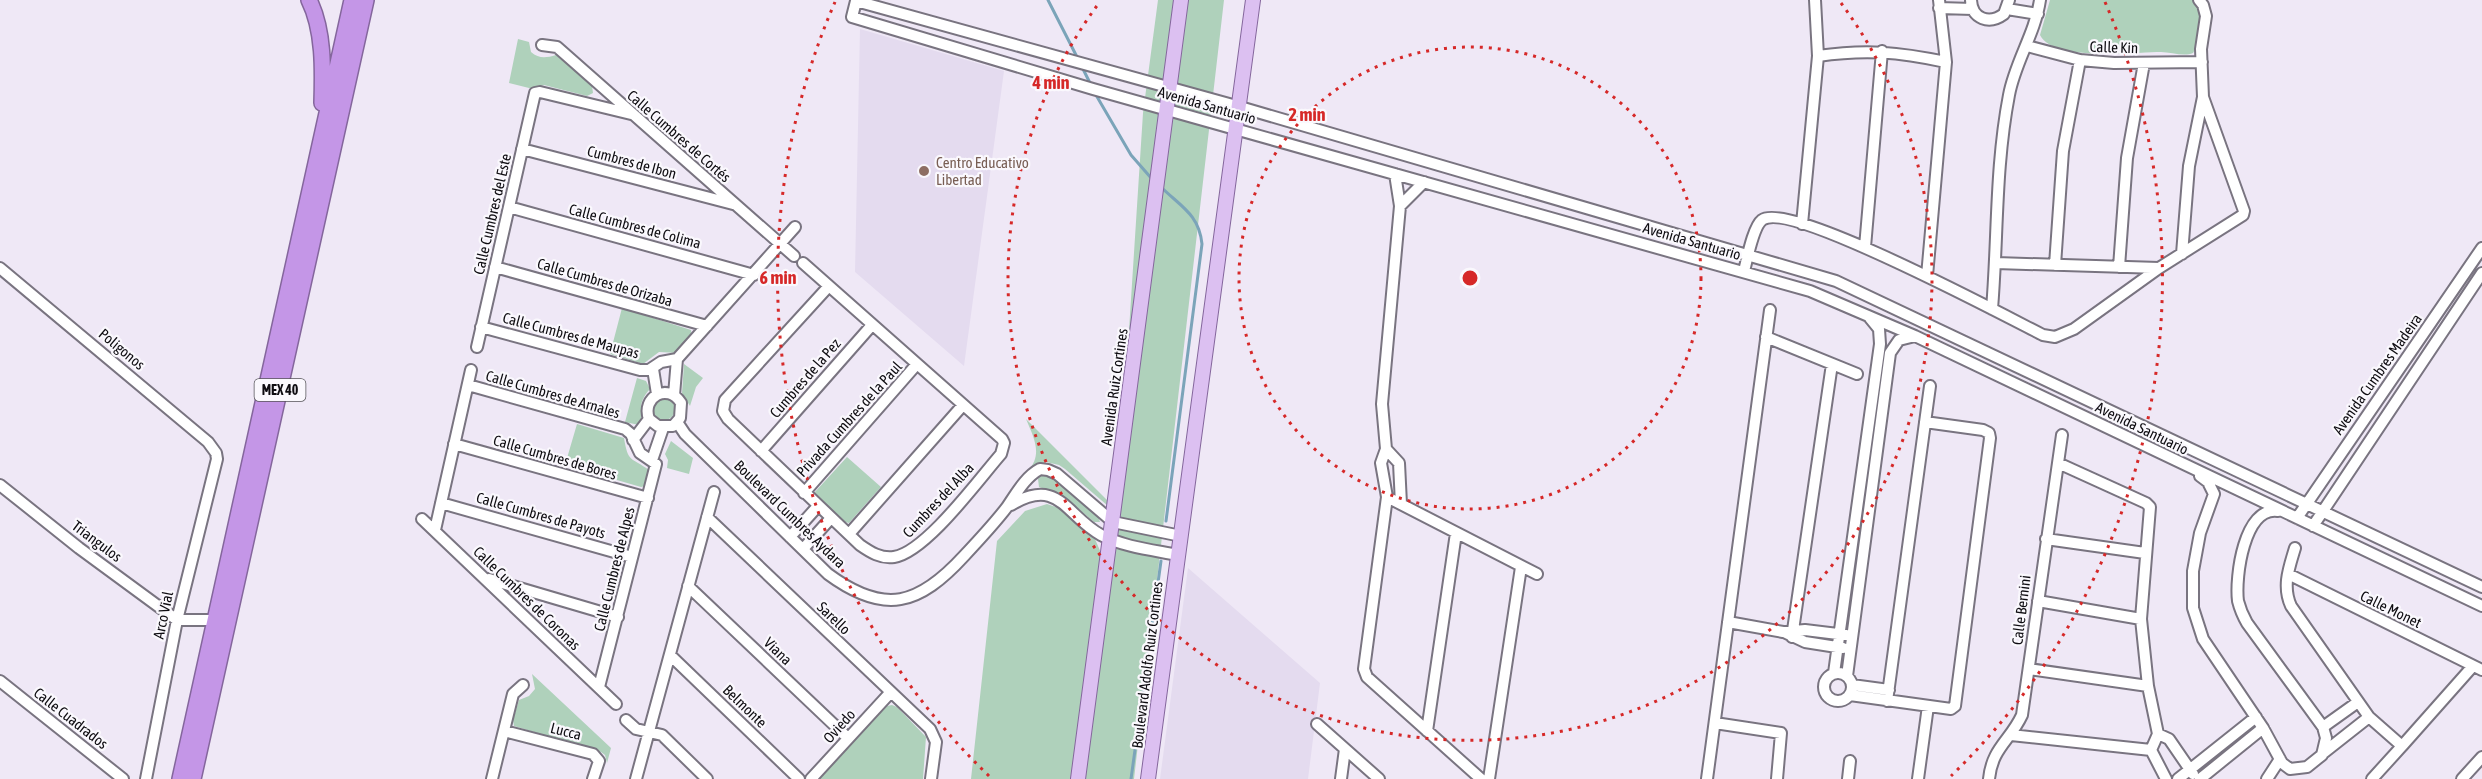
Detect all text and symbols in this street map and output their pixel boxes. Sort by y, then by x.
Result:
street label: Calle Kin [2089,38,2139,56]
text: 4 min [1032,72,1070,93]
street label: Avenida Santuario [1156,83,1258,127]
street label: Calle Cumbres de Cortés [624,87,734,185]
text: 2 min [1289,104,1326,125]
street label: Cumbres de Ibon [585,142,679,182]
street label: Calle Cumbres del Este [470,152,514,276]
place label: Centro Educativo Libertad [936,154,1029,188]
marker: Centro Educativo Libertad [917,164,931,178]
street label: Calle Cumbres de Colima [567,200,703,252]
street label: Avenida Santuario [1641,219,1743,263]
street label: Calle Cumbres de Orizaba [535,255,675,309]
text: 6 min [760,267,797,288]
centre of rings [1460,268,1480,288]
street label: Calle Cumbres de Maupas [501,309,641,361]
street label: Avenida Cumbres Madeira [2329,311,2425,437]
street label: Poligonos [96,325,148,373]
street label: Avenida Ruiz Cortines [1097,327,1131,447]
street label: Cumbres de la Pez [766,335,844,421]
street label: Privada Cumbres de la Paul [793,358,905,480]
street label: Calle Cumbres de Arnales [484,367,622,421]
road number: MEX 40 [254,379,306,401]
street label: Avenida Santuario [2093,398,2191,458]
street label: Calle Cumbres de Bores [491,431,619,483]
street label: Boulevard Cumbres Aydara [731,457,849,571]
street label: Cumbres del Alba [899,459,977,541]
street label: Calle Cumbres de Payots [474,488,608,542]
street label: Calle Cumbres de Alpes [590,505,638,633]
street label: Triangulos [69,517,125,565]
street label: Calle Cumbres de Coronas [470,543,584,653]
street label: Calle Bernini [2008,574,2034,646]
street label: Boulevard Adolfo Ruiz Cortines [1128,581,1166,749]
street label: Calle Monet [2358,587,2424,631]
street label: Arco Vial [150,590,176,640]
street label: Sarello [814,598,854,638]
street label: Viana [761,634,795,668]
street label: Belmonte [720,681,770,731]
street label: Calle Cuadrados [31,684,111,752]
street label: Oviedo [820,706,858,746]
street label: Lucca [549,719,583,743]

